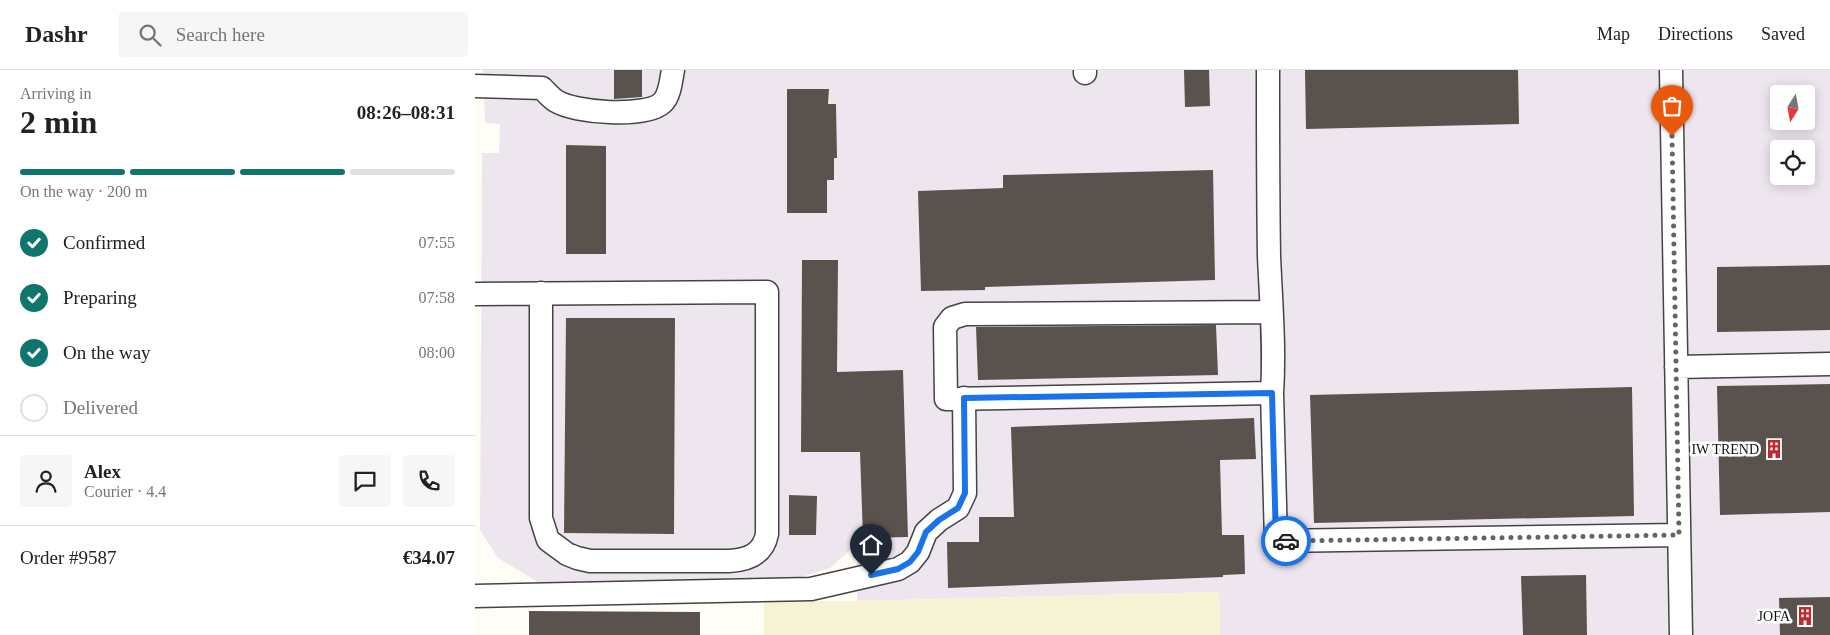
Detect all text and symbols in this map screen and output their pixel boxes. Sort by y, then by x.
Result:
search box [118,12,468,57]
text: Dashr [25,21,88,47]
icon: search [136,21,164,49]
text: Search here [176,24,265,45]
text: Map [1597,24,1630,44]
text: Directions [1658,24,1733,44]
text: Saved [1761,24,1805,44]
text: Arriving in [20,85,92,102]
pin [1651,85,1693,136]
north arrow [1770,85,1815,130]
map controls [1770,85,1815,185]
icon: bag [1658,92,1686,120]
text: 08:26–08:31 [357,102,455,123]
text: 2 min [20,104,97,140]
button: locate [1770,140,1815,185]
text: On the way · 200 m [20,183,148,200]
icon: check [20,229,48,257]
text: Confirmed [63,232,145,253]
text: 07:55 [419,234,455,251]
icon: check [20,284,48,312]
text: Preparing [63,287,137,308]
text: 07:58 [419,289,455,306]
icon: check [20,339,48,367]
text: On the way [63,342,151,363]
text: 08:00 [419,344,455,361]
text: Delivered [63,397,138,418]
building icon: IW TREND [1763,438,1785,460]
place label: IW TREND [1691,442,1759,457]
button: person [20,455,72,507]
button: chat [339,455,391,507]
button: phone [403,455,455,507]
text: Alex [84,461,121,482]
text: Courier · 4.4 [84,483,166,500]
courier [1261,516,1311,566]
pin [850,524,892,575]
icon: car [1272,527,1300,555]
icon: home [857,531,885,559]
text: Order #9587 [20,547,117,568]
text: €34.07 [403,547,455,568]
building icon: JOFA [1794,605,1816,627]
place label: JOFA [1758,609,1791,624]

